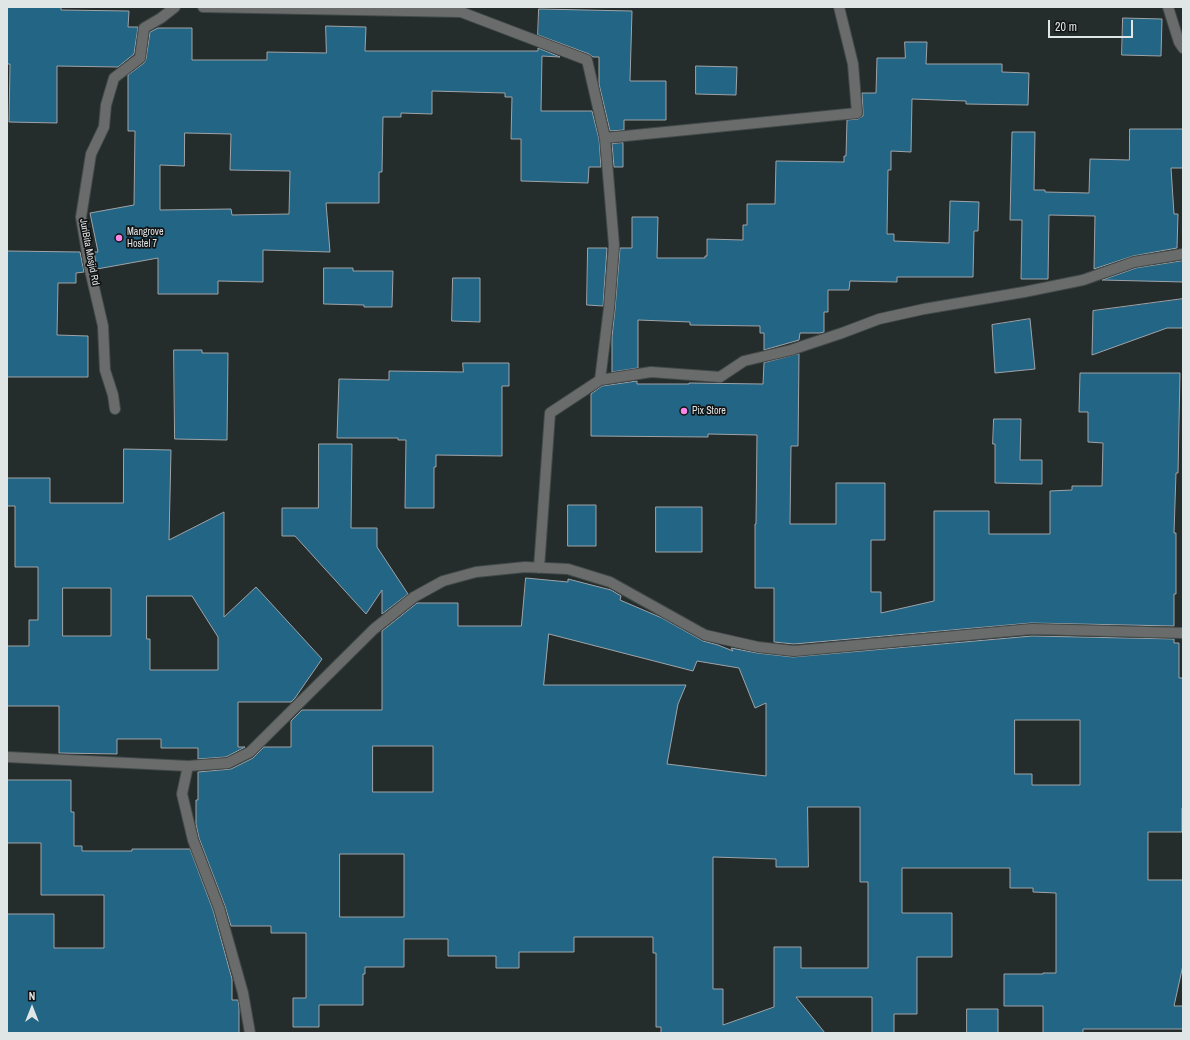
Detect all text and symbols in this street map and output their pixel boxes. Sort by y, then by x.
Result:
scale bar [1050,12,1135,38]
text: 20 m [1055,19,1077,35]
street label: JuriBita Mosjid Rd [77,218,101,286]
place label: Mangrove Hostel 7 [127,226,163,250]
marker: Mangrove Hostel 7 [114,233,124,243]
place label: Pix Store [692,405,726,417]
marker: Pix Store [679,406,689,416]
north arrow [12,988,52,1028]
text: N [29,989,35,1003]

